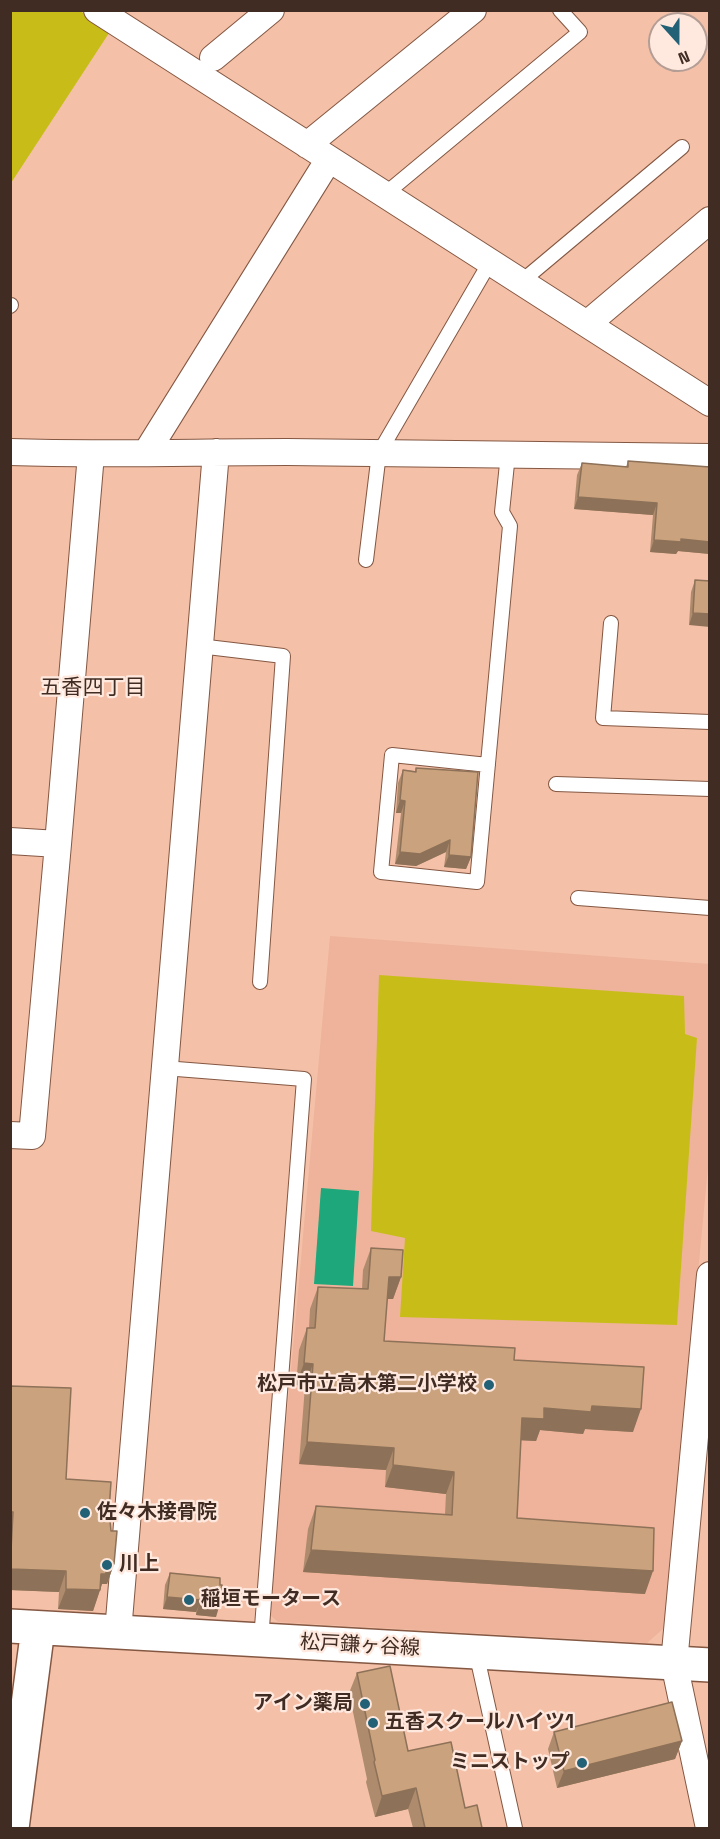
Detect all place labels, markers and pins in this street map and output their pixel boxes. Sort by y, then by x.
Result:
place label: 松戸市立高木第二小学校 [257,1373,477,1397]
marker: 松戸市立高木第二小学校 [482,1378,496,1392]
place label: 佐々木接骨院 [97,1501,217,1525]
marker: 佐々木接骨院 [78,1506,92,1520]
place label: 川上 [119,1553,159,1577]
marker: 川上 [100,1558,114,1572]
place label: 稲垣モータース [201,1588,341,1612]
marker: 稲垣モータース [182,1593,196,1607]
place label: アイン薬局 [253,1692,353,1716]
marker: アイン薬局 [358,1697,372,1711]
place label: 五香スクールハイツ1 [385,1711,574,1735]
marker: 五香スクールハイツ1 [366,1716,380,1730]
place label: ミニストップ [450,1751,570,1775]
marker: ミニストップ [575,1756,589,1770]

